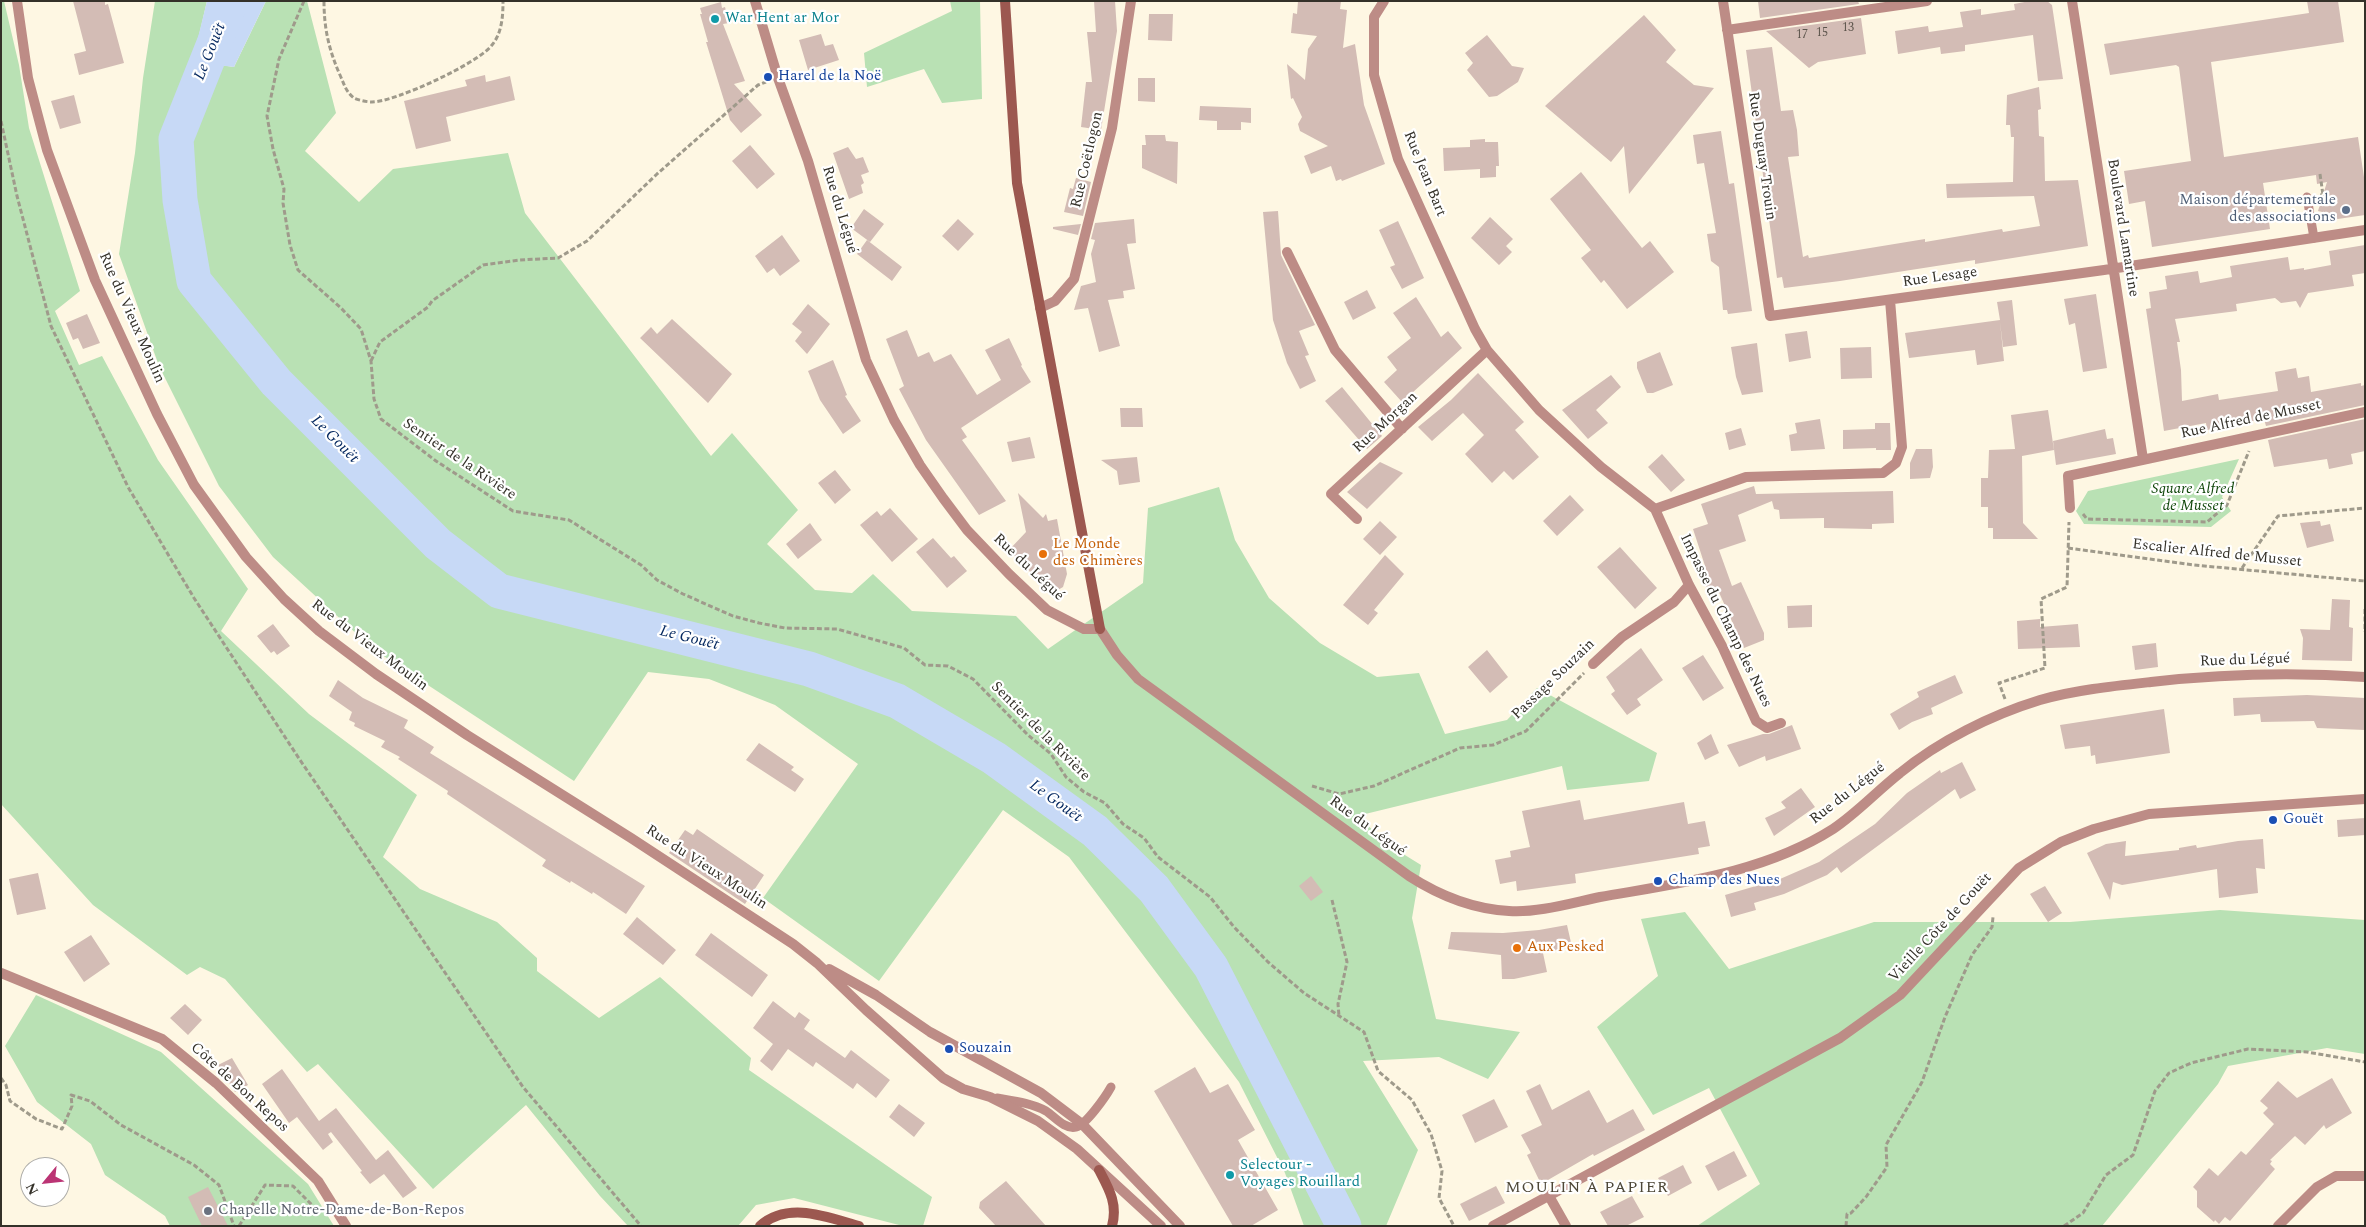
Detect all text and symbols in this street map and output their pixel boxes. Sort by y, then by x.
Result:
place label: War Hent ar Mor [725,10,839,28]
marker: War Hent ar Mor [709,13,721,25]
water label: Le Gouët [191,21,231,83]
house number: 13 [1842,22,1854,36]
house number: 15 [1816,27,1828,41]
house number: 17 [1796,29,1808,43]
place label: Harel de la Noë [778,68,881,86]
marker: Harel de la Noë [762,71,774,83]
street label: Rue Duguay Trouin [1743,91,1779,221]
street label: Rue Coëtlogon [1068,110,1108,210]
street label: Rue Jean Bart [1399,129,1449,219]
street label: Boulevard Lamartine [2102,158,2142,298]
street label: Rue du Légué [817,164,861,256]
place label: Maison départementale des associations [2179,192,2336,227]
marker: Maison départementale des associations [2340,204,2352,216]
street label: Rue du Vieux Moulin [94,250,168,386]
street label: Rue Lesage [1902,264,1978,292]
street label: Rue Morgan [1350,388,1422,458]
street label: Rue Alfred de Musset [2179,396,2323,444]
water label: Le Gouët [306,412,362,468]
street label: Sentier de la Rivière [399,415,519,505]
park label: Square Alfred de Musset [2152,481,2234,516]
street label: Rue du Légué [989,531,1067,605]
street label: Impasse du Champ des Nues [1675,531,1775,711]
place label: Le Monde des Chimères [1053,536,1143,571]
street label: Escalier Alfred de Musset [2131,536,2303,572]
marker: Le Monde des Chimères [1037,548,1049,560]
street label: Rue du Vieux Moulin [307,596,431,696]
water label: Le Gouët [658,622,720,656]
street label: Passage Souzain [1509,636,1599,724]
street label: Rue du Légué [2199,650,2291,672]
street label: Sentier de la Rivière [987,679,1093,785]
street label: Rue du Légué [1807,759,1889,829]
water label: Le Gouët [1025,777,1085,827]
street label: Rue du Légué [1325,793,1409,861]
place label: Gouët [2283,811,2324,829]
marker: Gouët [2267,814,2279,826]
street label: Rue du Vieux Moulin [642,822,770,914]
street label: Vieille Côte de Gouët [1886,870,1996,986]
place label: Champ des Nues [1668,872,1780,890]
marker: Champ des Nues [1652,875,1664,887]
place label: Aux Pesked [1527,939,1604,957]
marker: Aux Pesked [1511,942,1523,954]
street label: Côte de Bon Repos [186,1039,292,1137]
place label: Souzain [959,1040,1012,1058]
marker: Souzain [943,1043,955,1055]
north arrow [20,1157,70,1207]
place label: Selectour - Voyages Rouillard [1240,1157,1360,1192]
marker: Selectour - Voyages Rouillard [1224,1169,1236,1181]
text: N [20,1179,44,1199]
district label: MOULIN À PAPIER [1503,1179,1671,1199]
place label: Chapelle Notre-Dame-de-Bon-Repos [218,1202,464,1220]
marker: Chapelle Notre-Dame-de-Bon-Repos [202,1205,214,1217]

